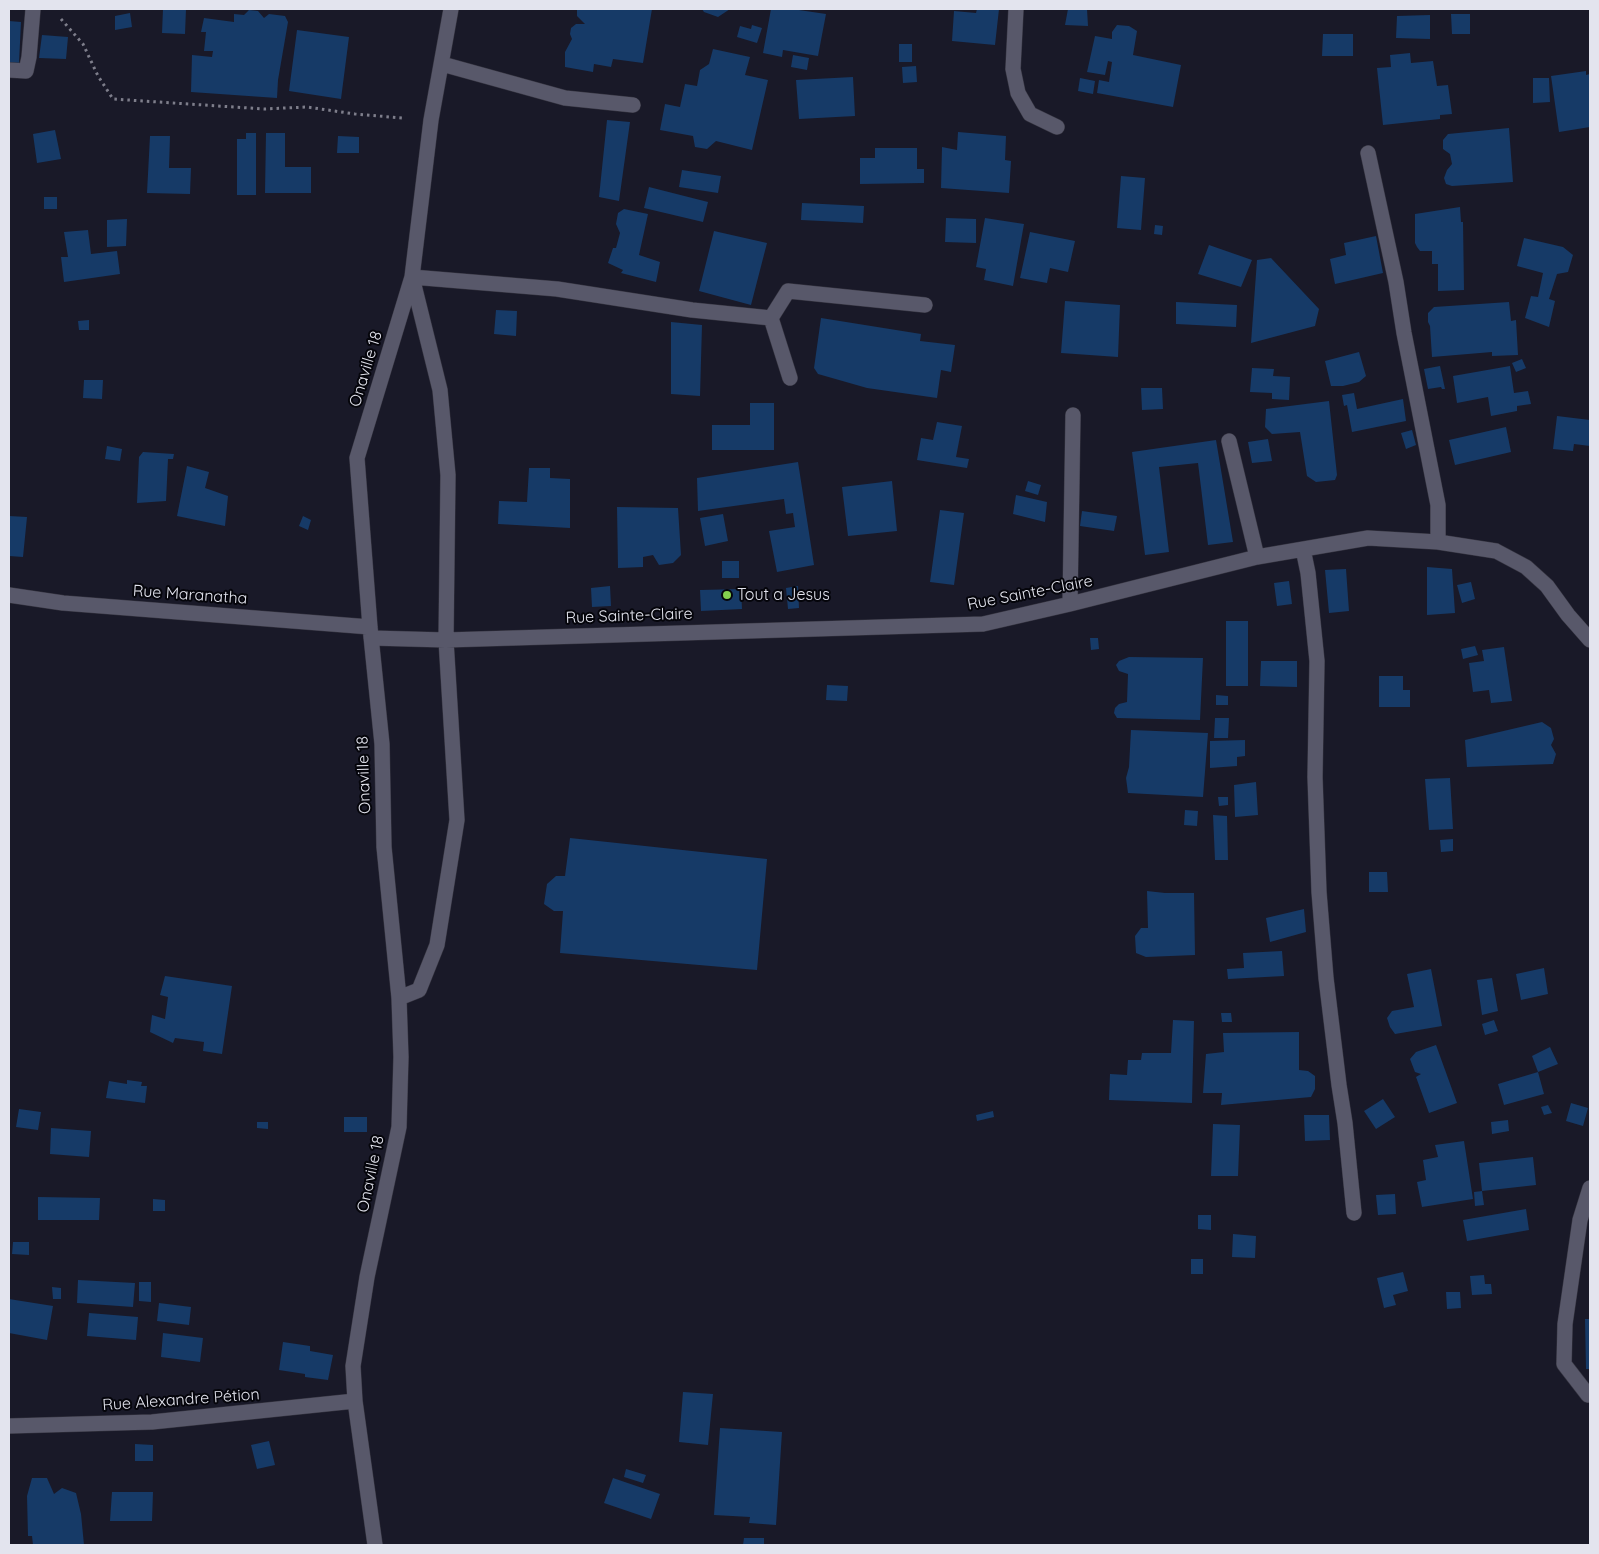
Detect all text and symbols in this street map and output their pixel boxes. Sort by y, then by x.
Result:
street label: Onaville 18 [345,329,387,409]
street label: Rue Sainte-Claire [966,571,1094,615]
street label: Rue Maranatha [132,581,248,609]
place label: Tout a Jesus [737,585,830,605]
marker: Tout a Jesus [721,589,733,601]
street label: Rue Sainte-Claire [565,604,693,628]
street label: Onaville 18 [353,736,375,814]
street label: Onaville 18 [353,1134,389,1214]
street label: Rue Alexandre Pétion [102,1385,260,1415]

